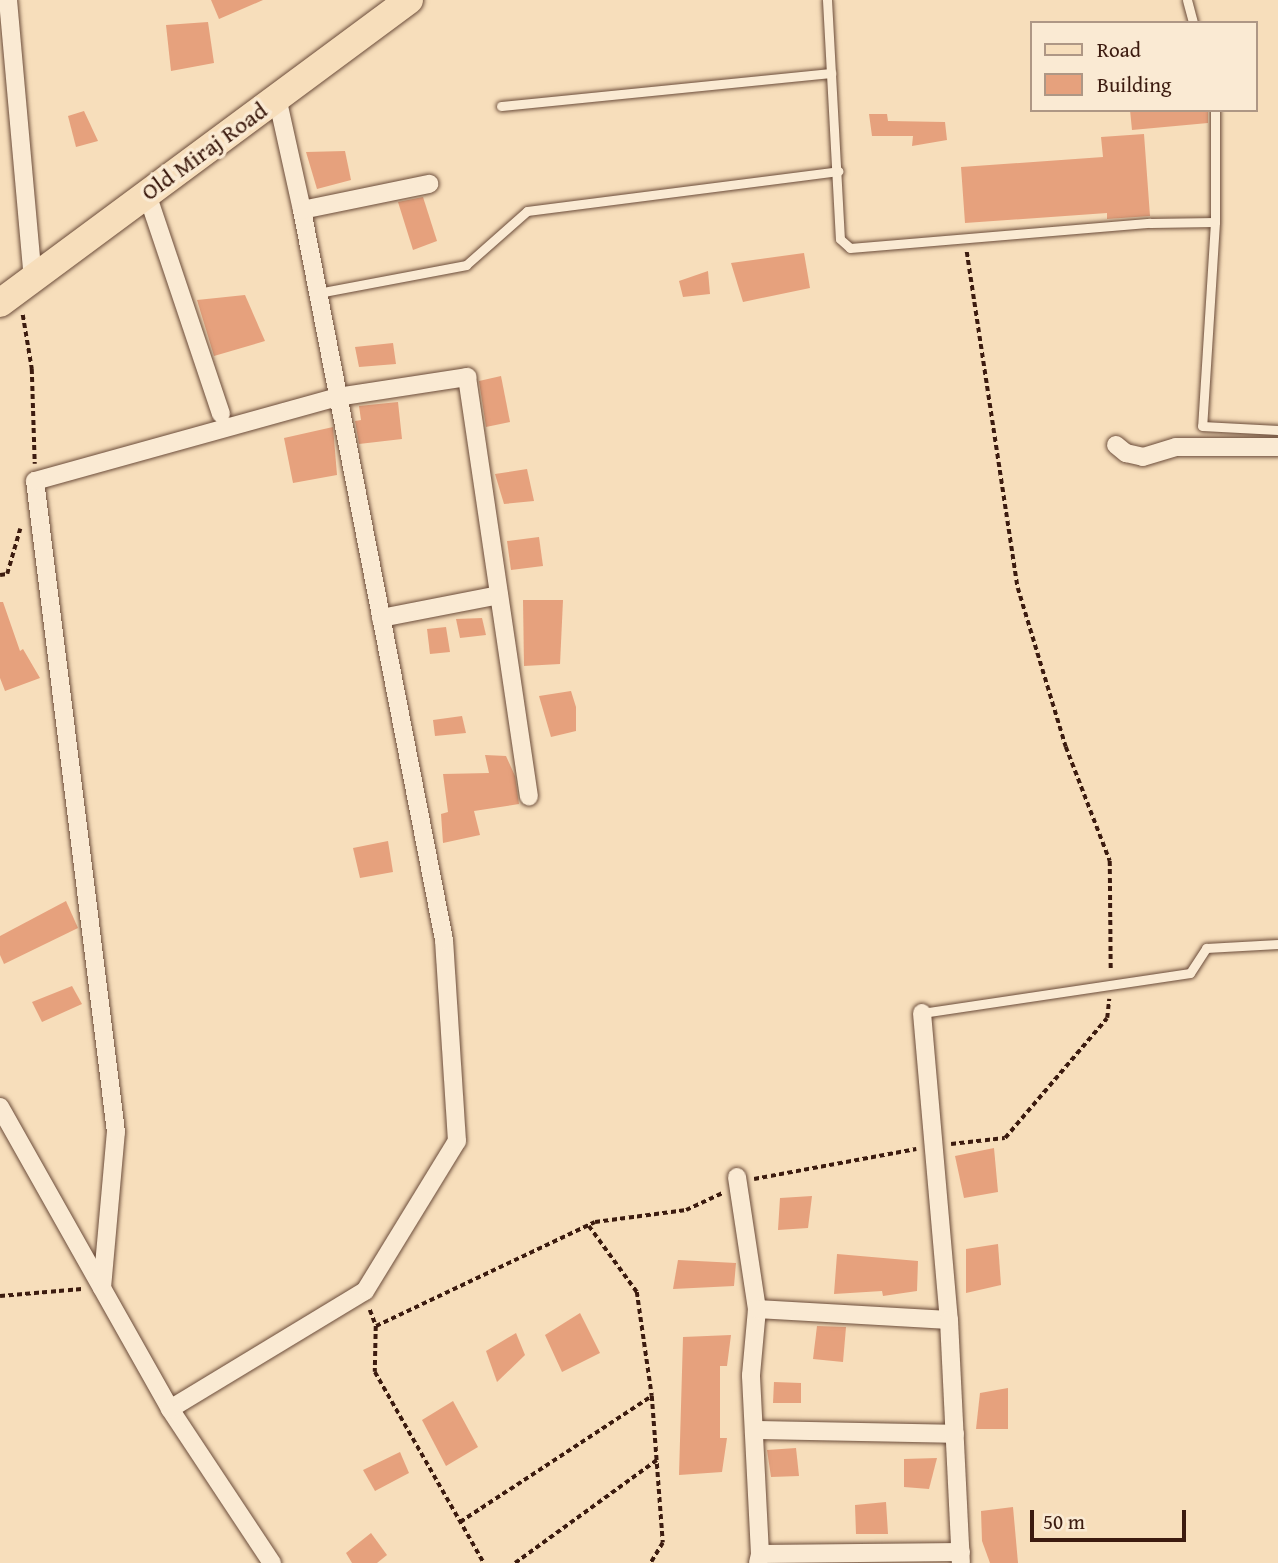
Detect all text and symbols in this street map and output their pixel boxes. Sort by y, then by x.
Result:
legend [1030,21,1257,112]
text: Road [1097,34,1141,65]
text: Building [1097,69,1171,100]
street label: Old Miraj Road [135,96,273,206]
scale bar [1033,1496,1189,1540]
text: 50 m [1043,1506,1085,1537]

